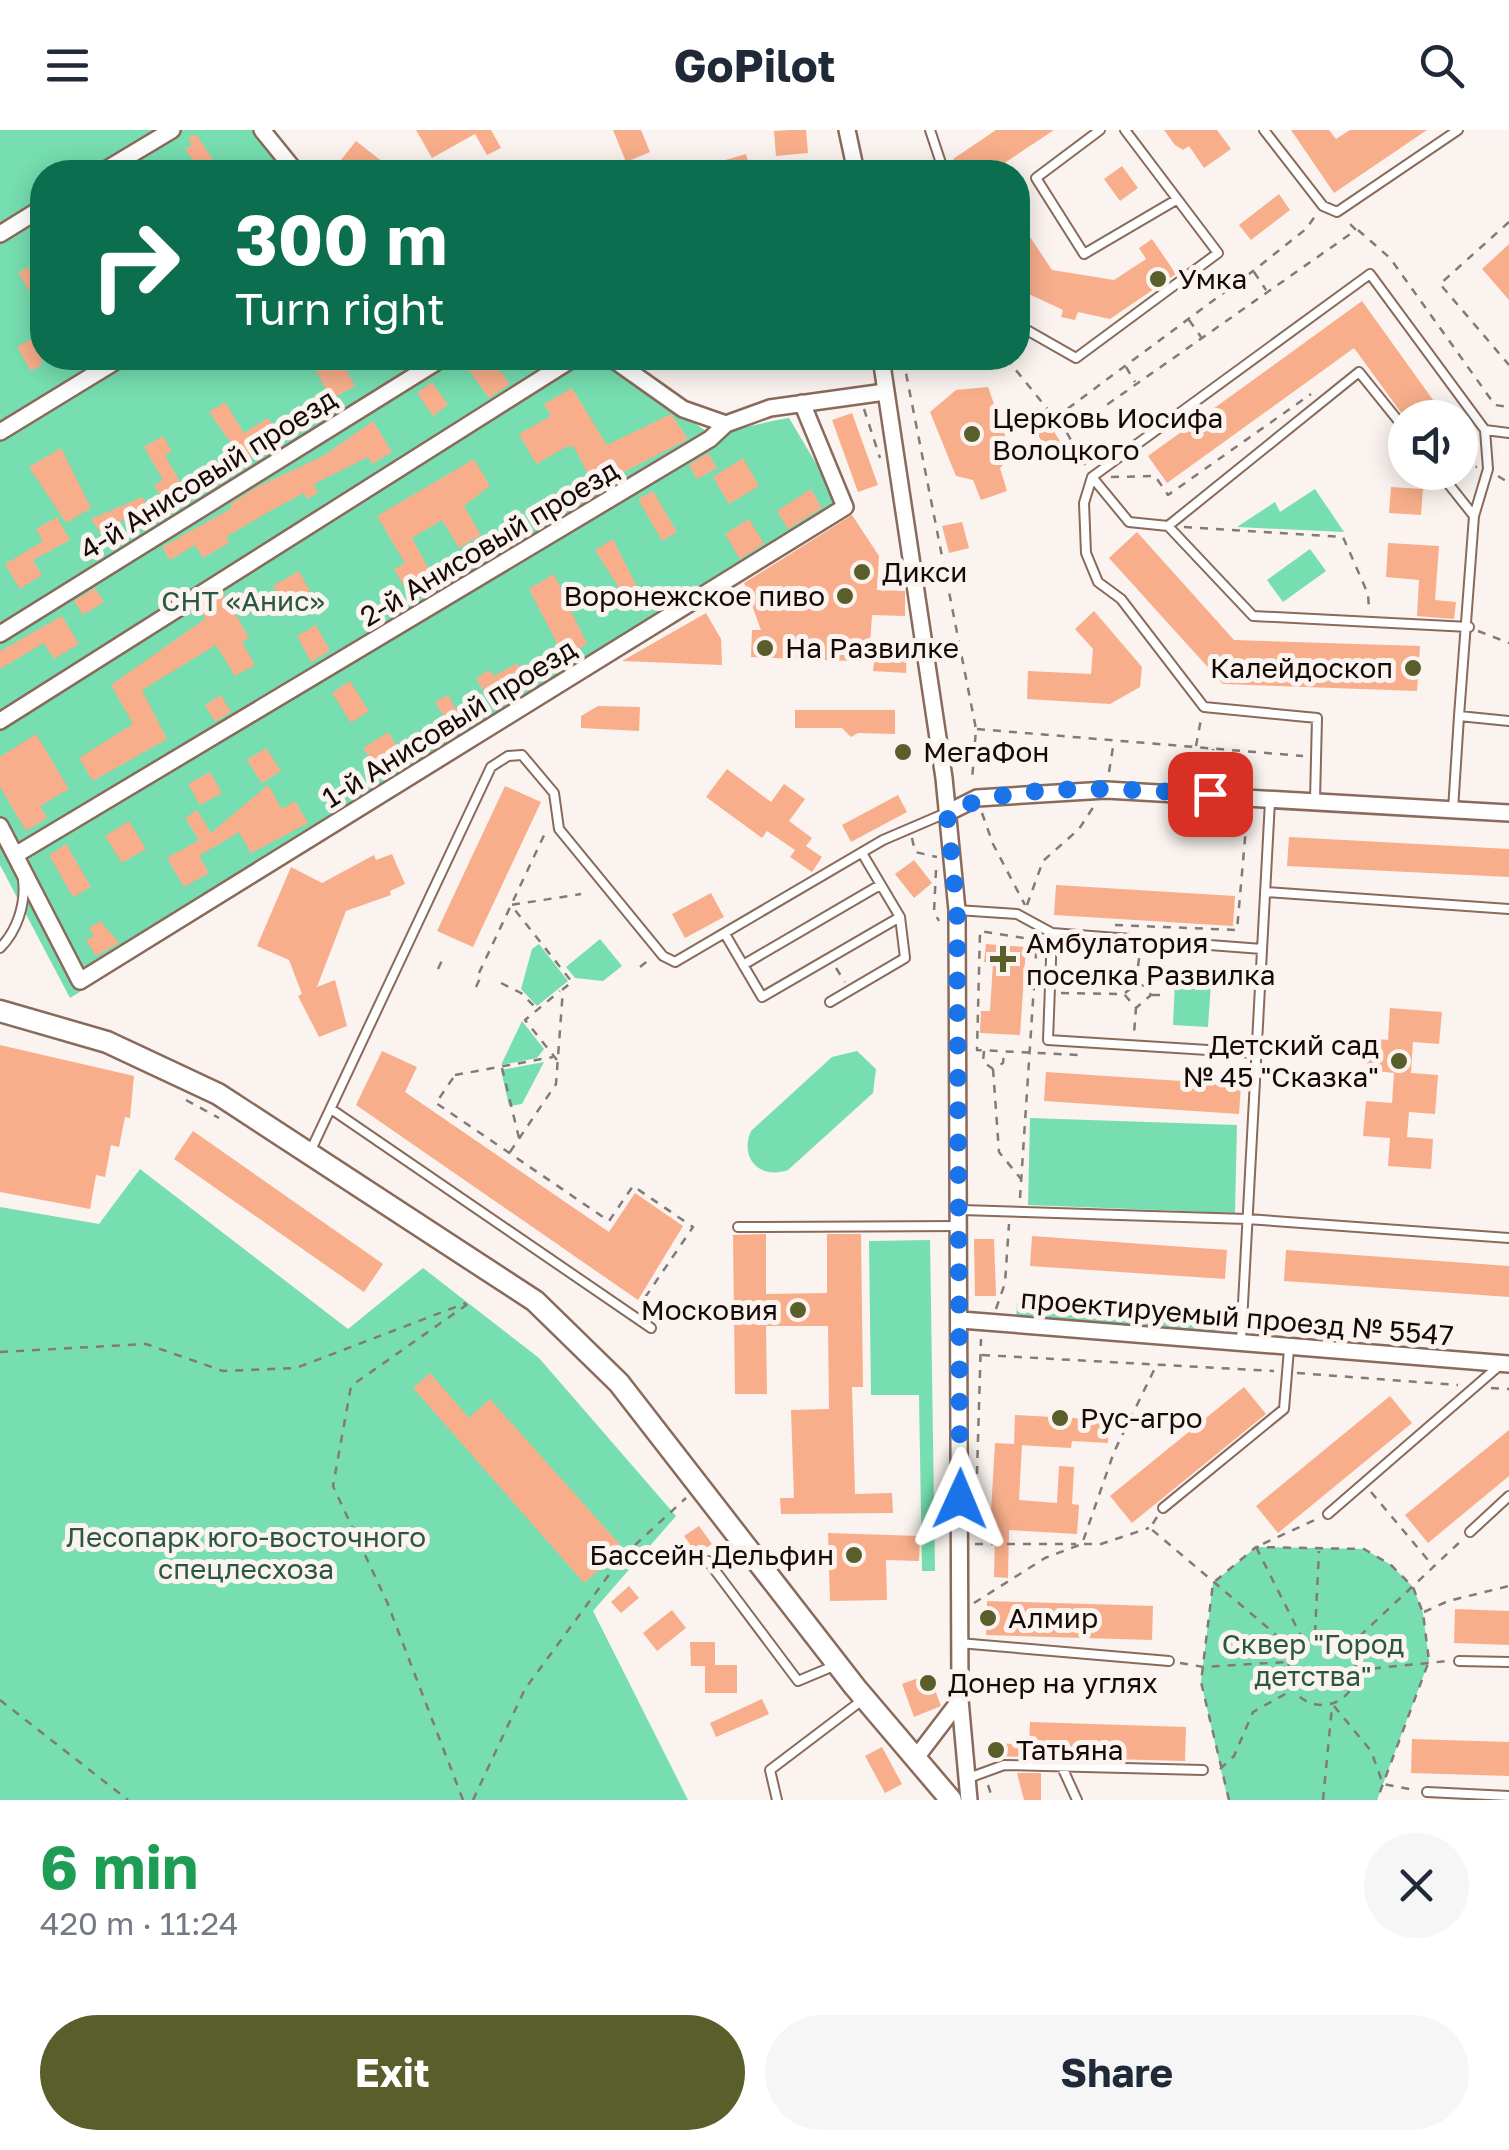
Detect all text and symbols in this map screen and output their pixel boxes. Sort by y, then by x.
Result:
icon: menu [40,38,95,93]
text: GoPilot [673,38,836,92]
icon: search [1414,38,1469,93]
text: 300 m [235,196,447,280]
icon: right [70,200,200,330]
place label: Умка [1178,262,1247,295]
marker: Умка [1147,268,1169,290]
text: Turn right [235,281,445,335]
street label: 4-й Анисовый проезд [74,381,342,566]
map controls [1388,400,1478,490]
button: sound [1388,400,1478,490]
place label: Церковь Иосифа Волоцкого [992,401,1223,466]
marker: Церковь Иосифа Волоцкого [961,423,983,445]
street label: 2-й Анисовый проезд [354,452,624,633]
place label: Дикси [882,555,967,588]
marker: Дикси [851,561,873,583]
place label: Воронежское пиво [563,579,825,612]
park label: СНТ «Анис» [161,584,325,617]
marker: Воронежское пиво [834,585,856,607]
street label: 1-й Анисовый проезд [316,631,581,814]
place label: На Развилке [785,631,959,664]
marker: На Развилке [754,637,776,659]
place label: Калейдоскоп [1210,651,1393,684]
marker: Калейдоскоп [1402,657,1424,679]
place label: МегаФон [923,735,1049,768]
marker: МегаФон [892,741,914,763]
pin [1168,752,1253,837]
icon: arrive [1183,767,1238,822]
place label: Амбулатория поселка Развилка [1026,926,1276,991]
marker: Амбулатория поселка Развилка [990,946,1016,972]
place label: Детский сад № 45 "Сказка" [1182,1028,1379,1093]
marker: Детский сад № 45 "Сказка" [1388,1050,1410,1072]
street label: проектируемый проезд № 5547 [1019,1281,1455,1352]
place label: Московия [641,1293,778,1326]
marker: Московия [787,1299,809,1321]
place label: Рус-агро [1080,1401,1203,1434]
marker: Рус-агро [1049,1407,1071,1429]
position arrow [908,1447,1012,1551]
park label: Лесопарк юго-восточного спецлесхоза [66,1520,426,1585]
place label: Бассейн Дельфин [589,1538,834,1571]
marker: Бассейн Дельфин [843,1544,865,1566]
place label: Алмир [1008,1601,1098,1634]
marker: Алмир [977,1607,999,1629]
park label: Сквер "Город детства" [1222,1627,1404,1692]
place label: Донер на углях [948,1666,1158,1699]
marker: Донер на углях [917,1672,939,1694]
place label: Татьяна [1016,1733,1124,1766]
marker: Татьяна [985,1739,1007,1761]
text: 6 min [40,1830,198,1902]
button: close [1364,1833,1469,1938]
text: 420 m · 11:24 [40,1904,239,1942]
button: Exit [40,2015,745,2130]
button: Share [765,2015,1469,2130]

